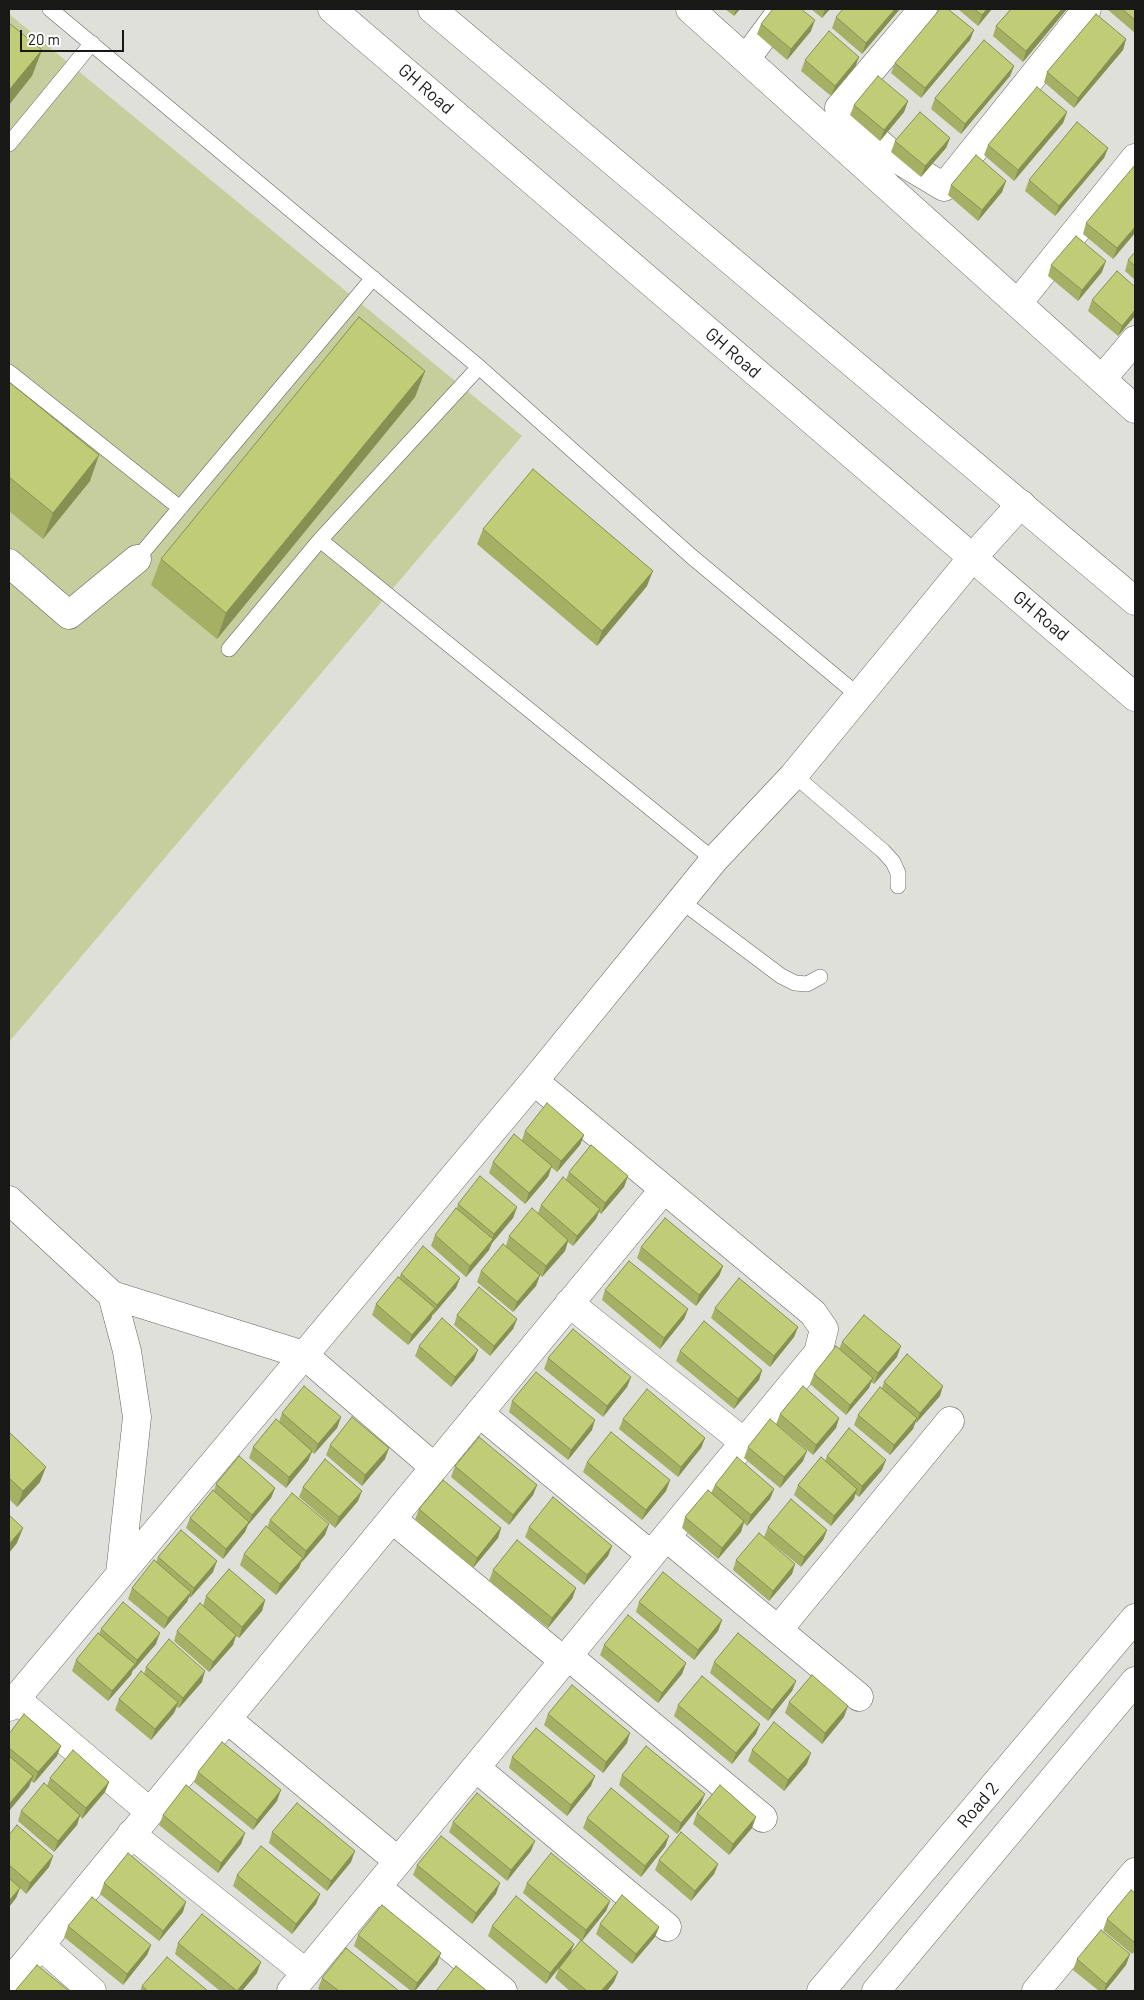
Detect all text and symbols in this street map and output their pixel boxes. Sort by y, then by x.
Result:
scale bar [22,20,126,52]
text: 20 m [28,30,60,48]
street label: GH Road [394,59,458,119]
street label: GH Road [701,323,765,383]
street label: GH Road [1009,586,1073,646]
street label: Road 2 [953,1778,1003,1832]

